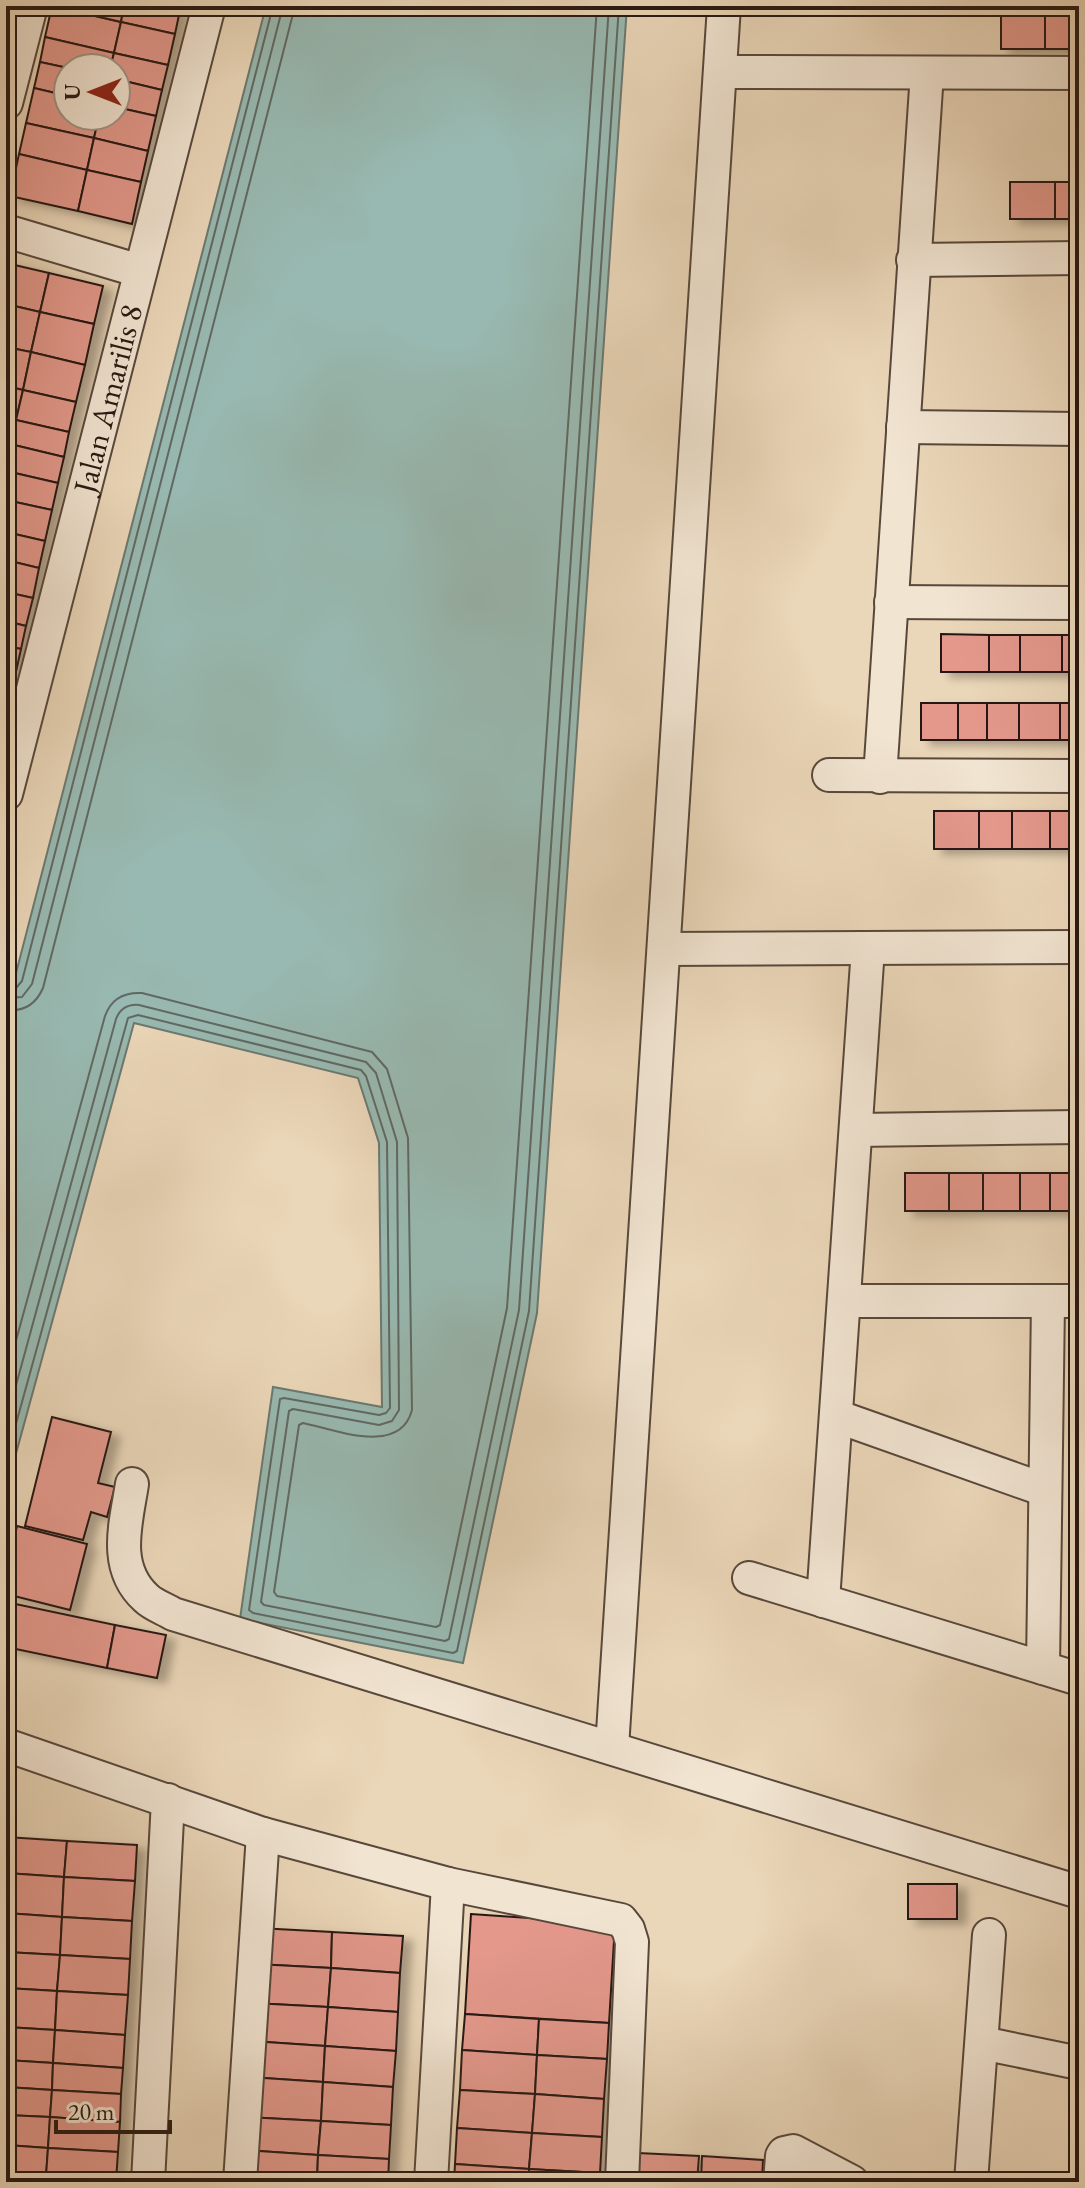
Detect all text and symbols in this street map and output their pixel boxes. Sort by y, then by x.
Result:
north arrow [52,52,132,132]
text: U [58,83,87,100]
street label: Jalan Amarilis 8 [63,300,152,501]
scale bar [56,2084,170,2134]
text: 20 m [68,2096,115,2127]

